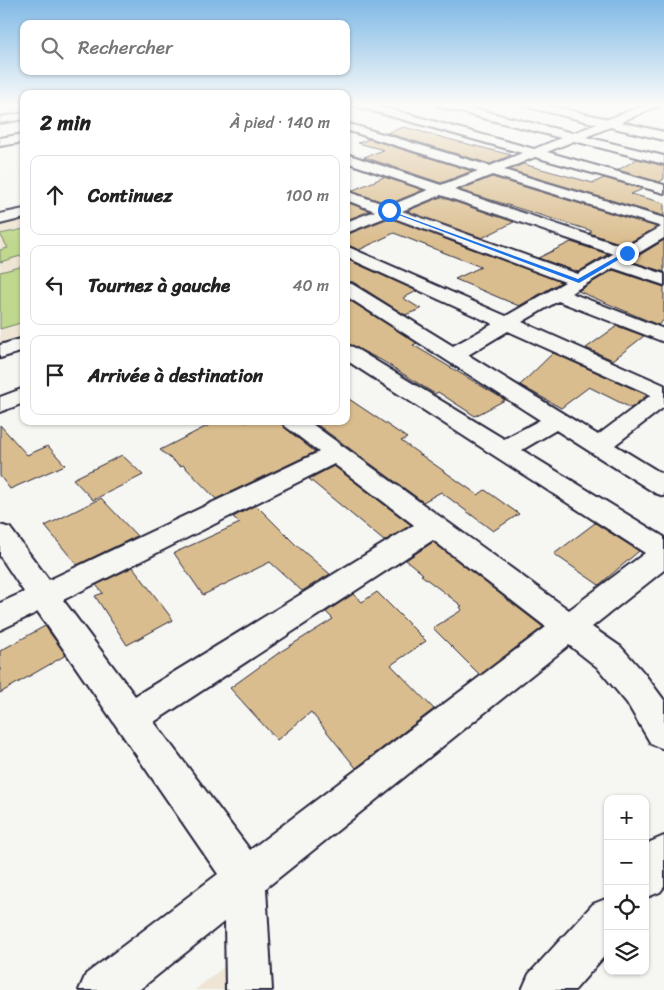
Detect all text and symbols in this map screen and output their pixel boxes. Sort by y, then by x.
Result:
search box [20,20,350,75]
text: Rechercher [78,31,173,64]
icon: search [38,34,66,62]
text: 2 min [40,104,91,142]
text: À pied · 140 m [230,108,330,137]
text: Continuez [88,179,173,212]
icon: ahead [41,181,69,209]
text: 100 m [285,181,329,210]
route start [378,199,401,222]
route end [616,242,639,265]
text: Tournez à gauche [88,269,230,302]
icon: left [41,271,69,299]
text: 40 m [292,271,329,300]
text: Arrivée à destination [88,359,263,392]
icon: arrive [41,361,69,389]
map controls [604,795,649,975]
button: + [604,795,649,840]
button: − [604,840,649,885]
button: locate [604,885,649,930]
button: layers [604,930,649,975]

